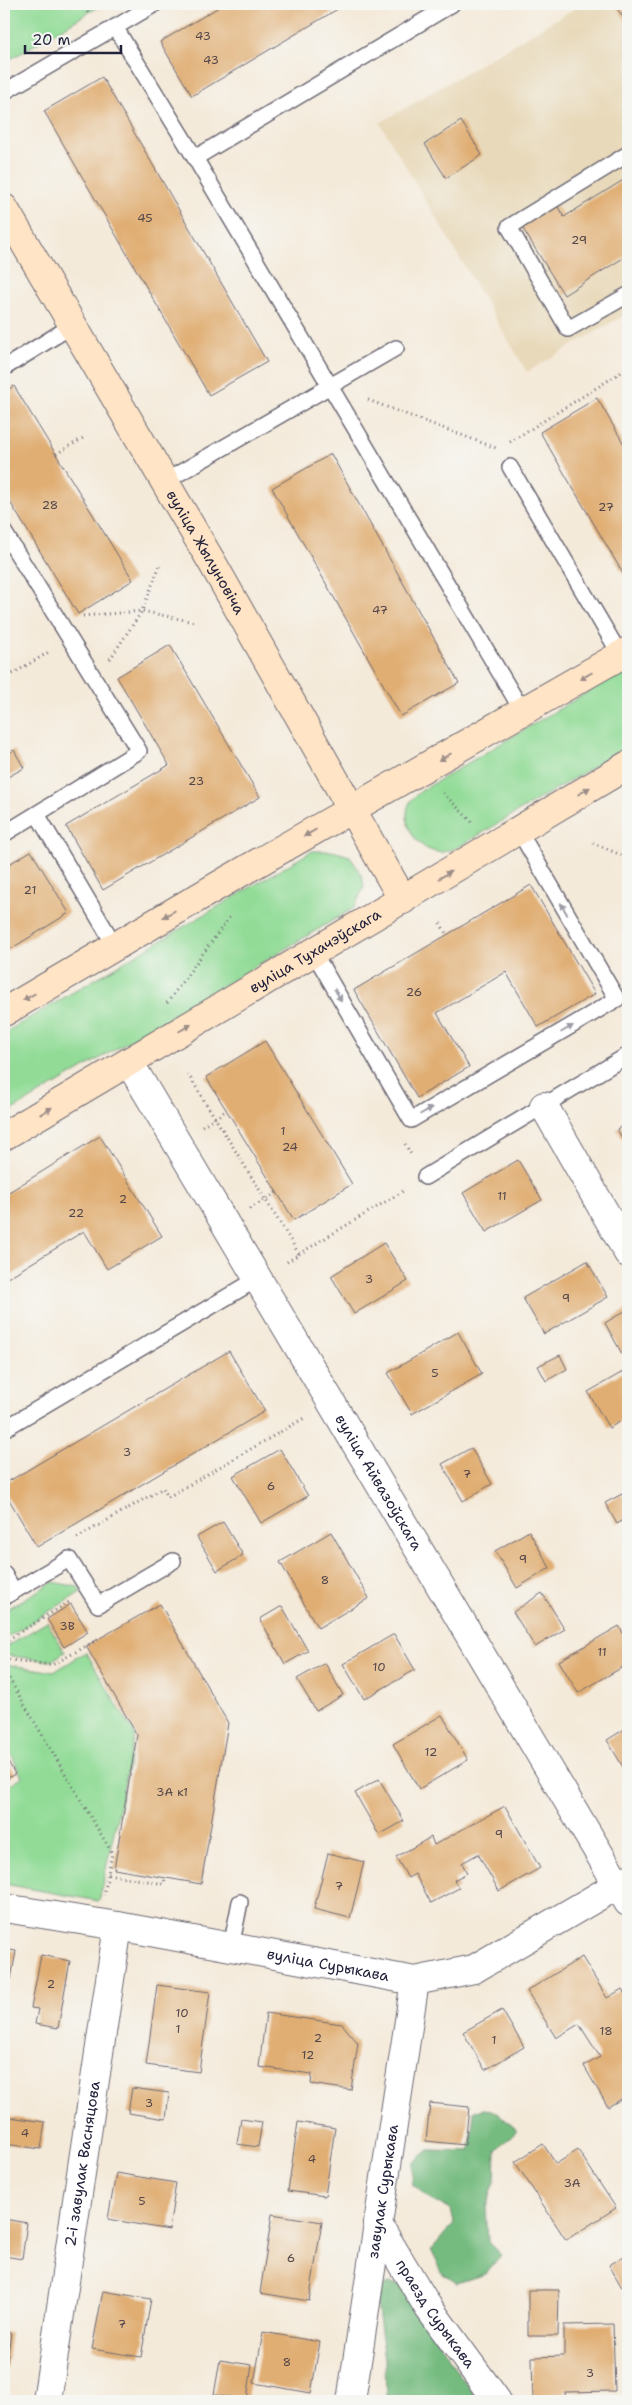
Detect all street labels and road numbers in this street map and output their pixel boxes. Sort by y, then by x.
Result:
street label: вуліца Жылуновіча [162,486,250,619]
street label: вуліца Тухачэўскага [246,904,385,998]
street label: вуліца Айвазоўскага [331,1411,427,1555]
street label: вуліца Сурыкава [265,1944,391,1986]
street label: 2-і завулак Васняцова [60,2079,105,2248]
street label: завулак Сурыкава [363,2122,403,2260]
street label: праезд Сурыкава [391,2255,480,2373]

